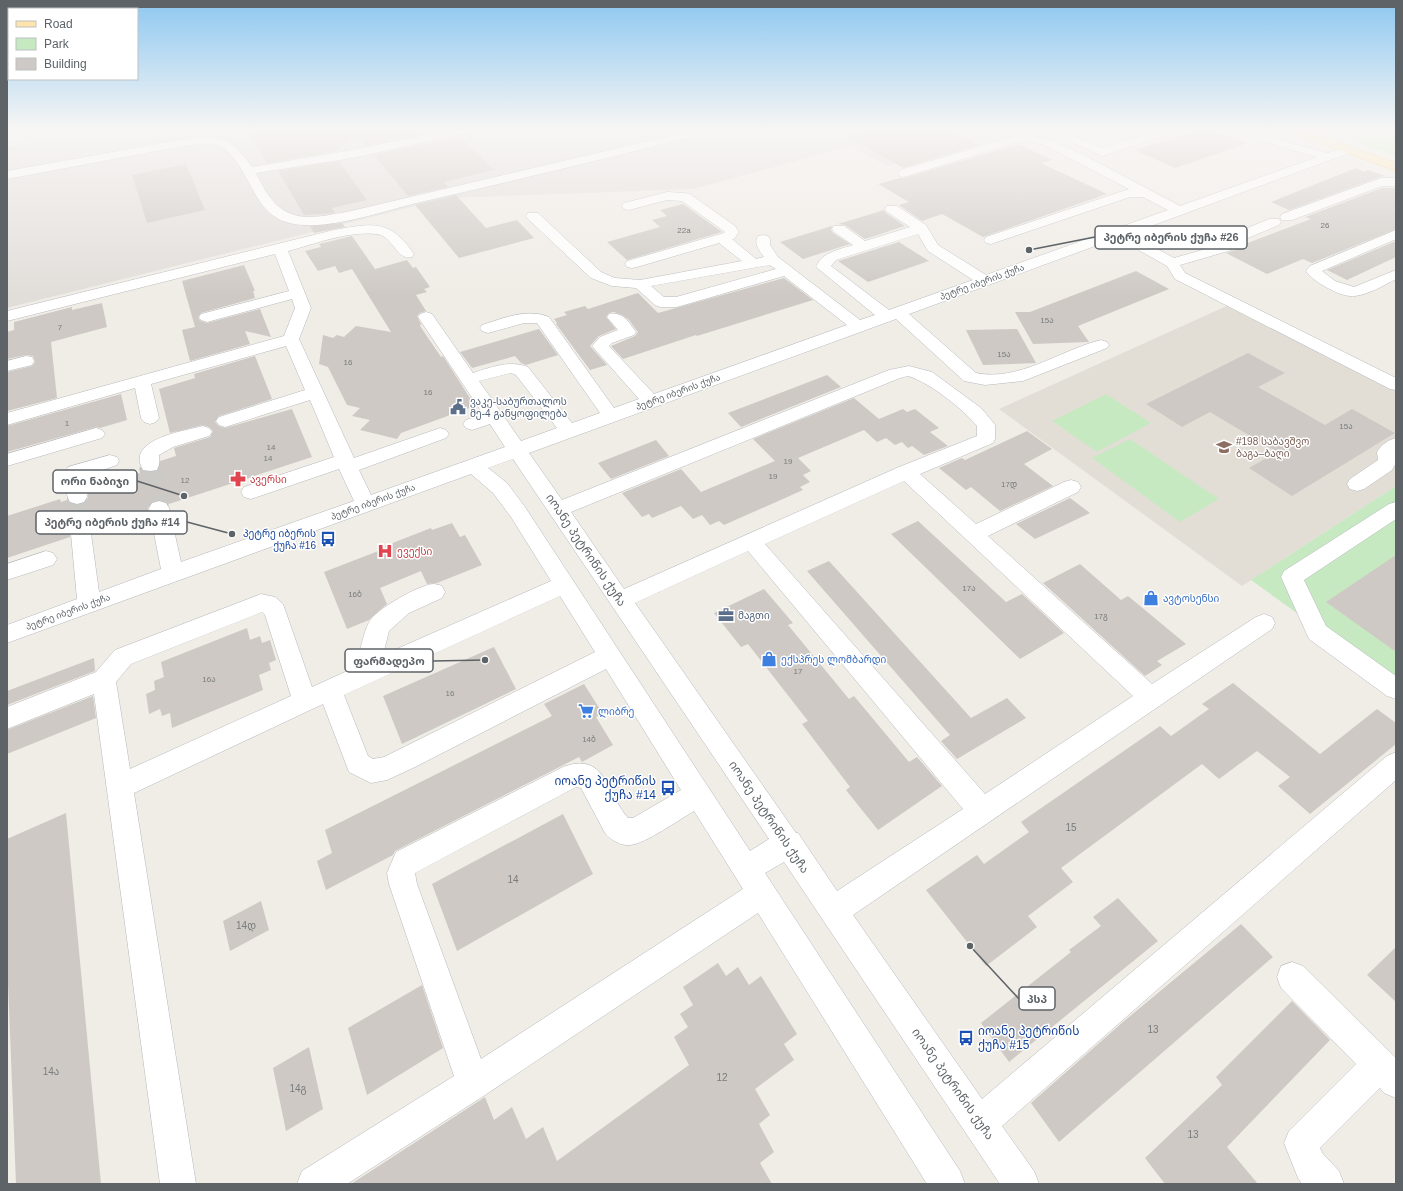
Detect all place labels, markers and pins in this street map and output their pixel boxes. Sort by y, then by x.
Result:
callout: პეტრე იბერის ქუჩა #26 [1095,226,1247,249]
place label: ვაკე-საბურთალოს მე-4 განყოფილება [470,396,567,420]
public building icon: ვაკე-საბურთალოს მე-4 განყოფილება [449,398,467,416]
place label: #198 საბავშვო ბაგა–ბაღი [1236,436,1309,460]
school or university icon: #198 საბავშვო ბაგა–ბაღი [1215,438,1233,456]
callout: ორი ნაბიჯი [53,470,137,493]
pharmacy icon: ავერსი [229,470,247,488]
place label: ავერსი [250,474,287,486]
callout: პეტრე იბერის ქუჩა #14 [36,511,187,534]
place label: პეტრე იბერის ქუჩა #16 [243,528,316,552]
bus stop icon: პეტრე იბერის ქუჩა #16 [319,530,337,548]
hospital icon: ევექსი [376,542,394,560]
place label: ევექსი [397,546,432,558]
shop icon: ავტოსენსი [1142,589,1160,607]
place label: ავტოსენსი [1163,593,1220,605]
office icon: მაგთი [717,606,735,624]
place label: მაგთი [738,610,770,622]
callout: ფარმადეპო [345,649,433,672]
shop icon: ექსპრეს ლომბარდი [760,650,778,668]
place label: ექსპრეს ლომბარდი [781,654,886,666]
supermarket icon: ლიბრე [577,702,595,720]
place label: ლიბრე [598,706,635,718]
place label: იოანე პეტრიწის ქუჩა #14 [554,774,656,802]
bus stop icon: იოანე პეტრიწის ქუჩა #14 [659,779,677,797]
callout: პსპ [1019,987,1055,1010]
place label: იოანე პეტრიწის ქუჩა #15 [978,1024,1080,1052]
bus stop icon: იოანე პეტრიწის ქუჩა #15 [957,1029,975,1047]

